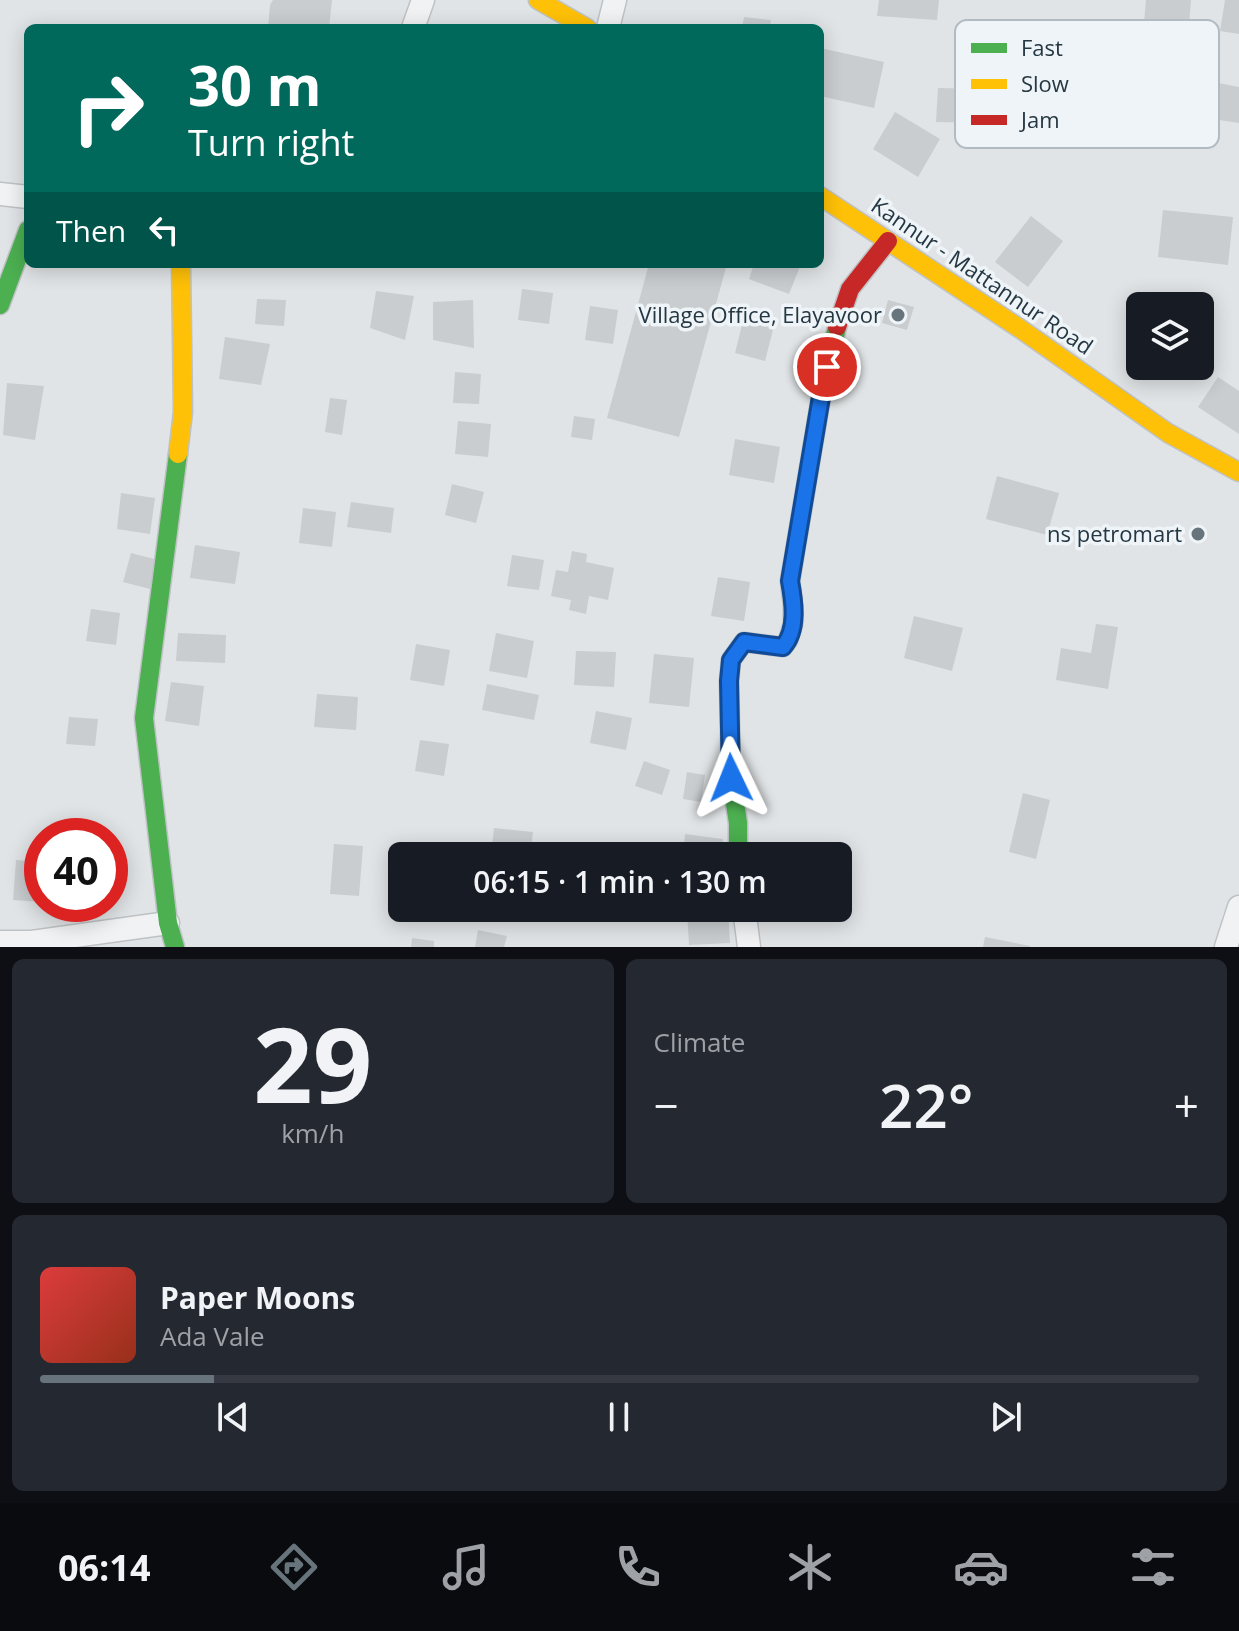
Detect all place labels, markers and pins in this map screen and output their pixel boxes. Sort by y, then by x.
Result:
place label: Village Office, Elayavoor [639,299,882,329]
marker: Village Office, Elayavoor [889,306,907,324]
pin [793,333,861,401]
place label: ns petromart [1047,518,1182,548]
marker: ns petromart [1189,525,1207,543]

